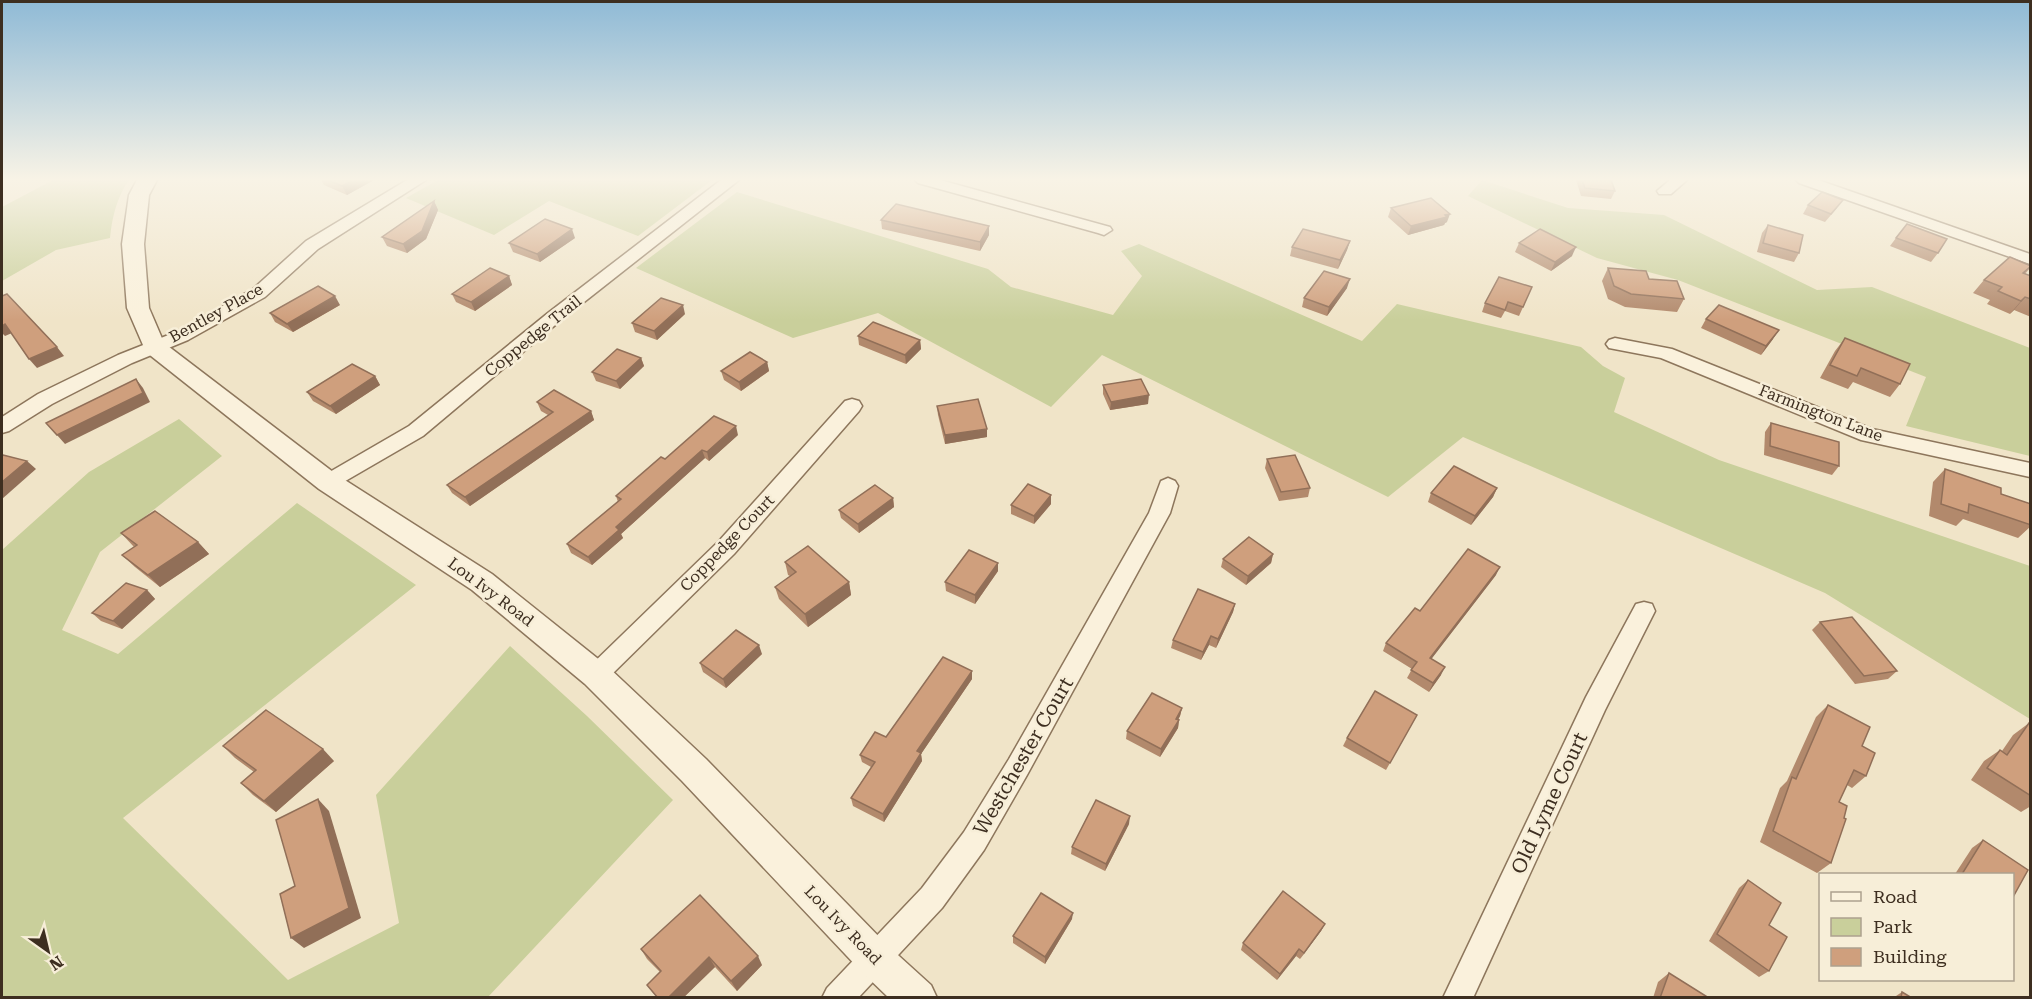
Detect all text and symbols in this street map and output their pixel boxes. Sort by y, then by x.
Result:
street label: Bentley Place [166,279,266,347]
street label: Coppedge Trail [481,291,585,381]
street label: Farmington Lane [1756,381,1886,445]
street label: Coppedge Court [676,491,778,595]
street label: Lou Ivy Road [444,554,538,630]
street label: Westchester Court [968,672,1078,839]
street label: Old Lyme Court [1506,728,1592,878]
legend [1819,873,2014,981]
street label: Lou Ivy Road [801,882,885,968]
text: Road [1873,886,1918,907]
text: Park [1873,916,1913,937]
north arrow [18,921,78,981]
text: Building [1873,946,1947,967]
text: N [46,952,67,974]

